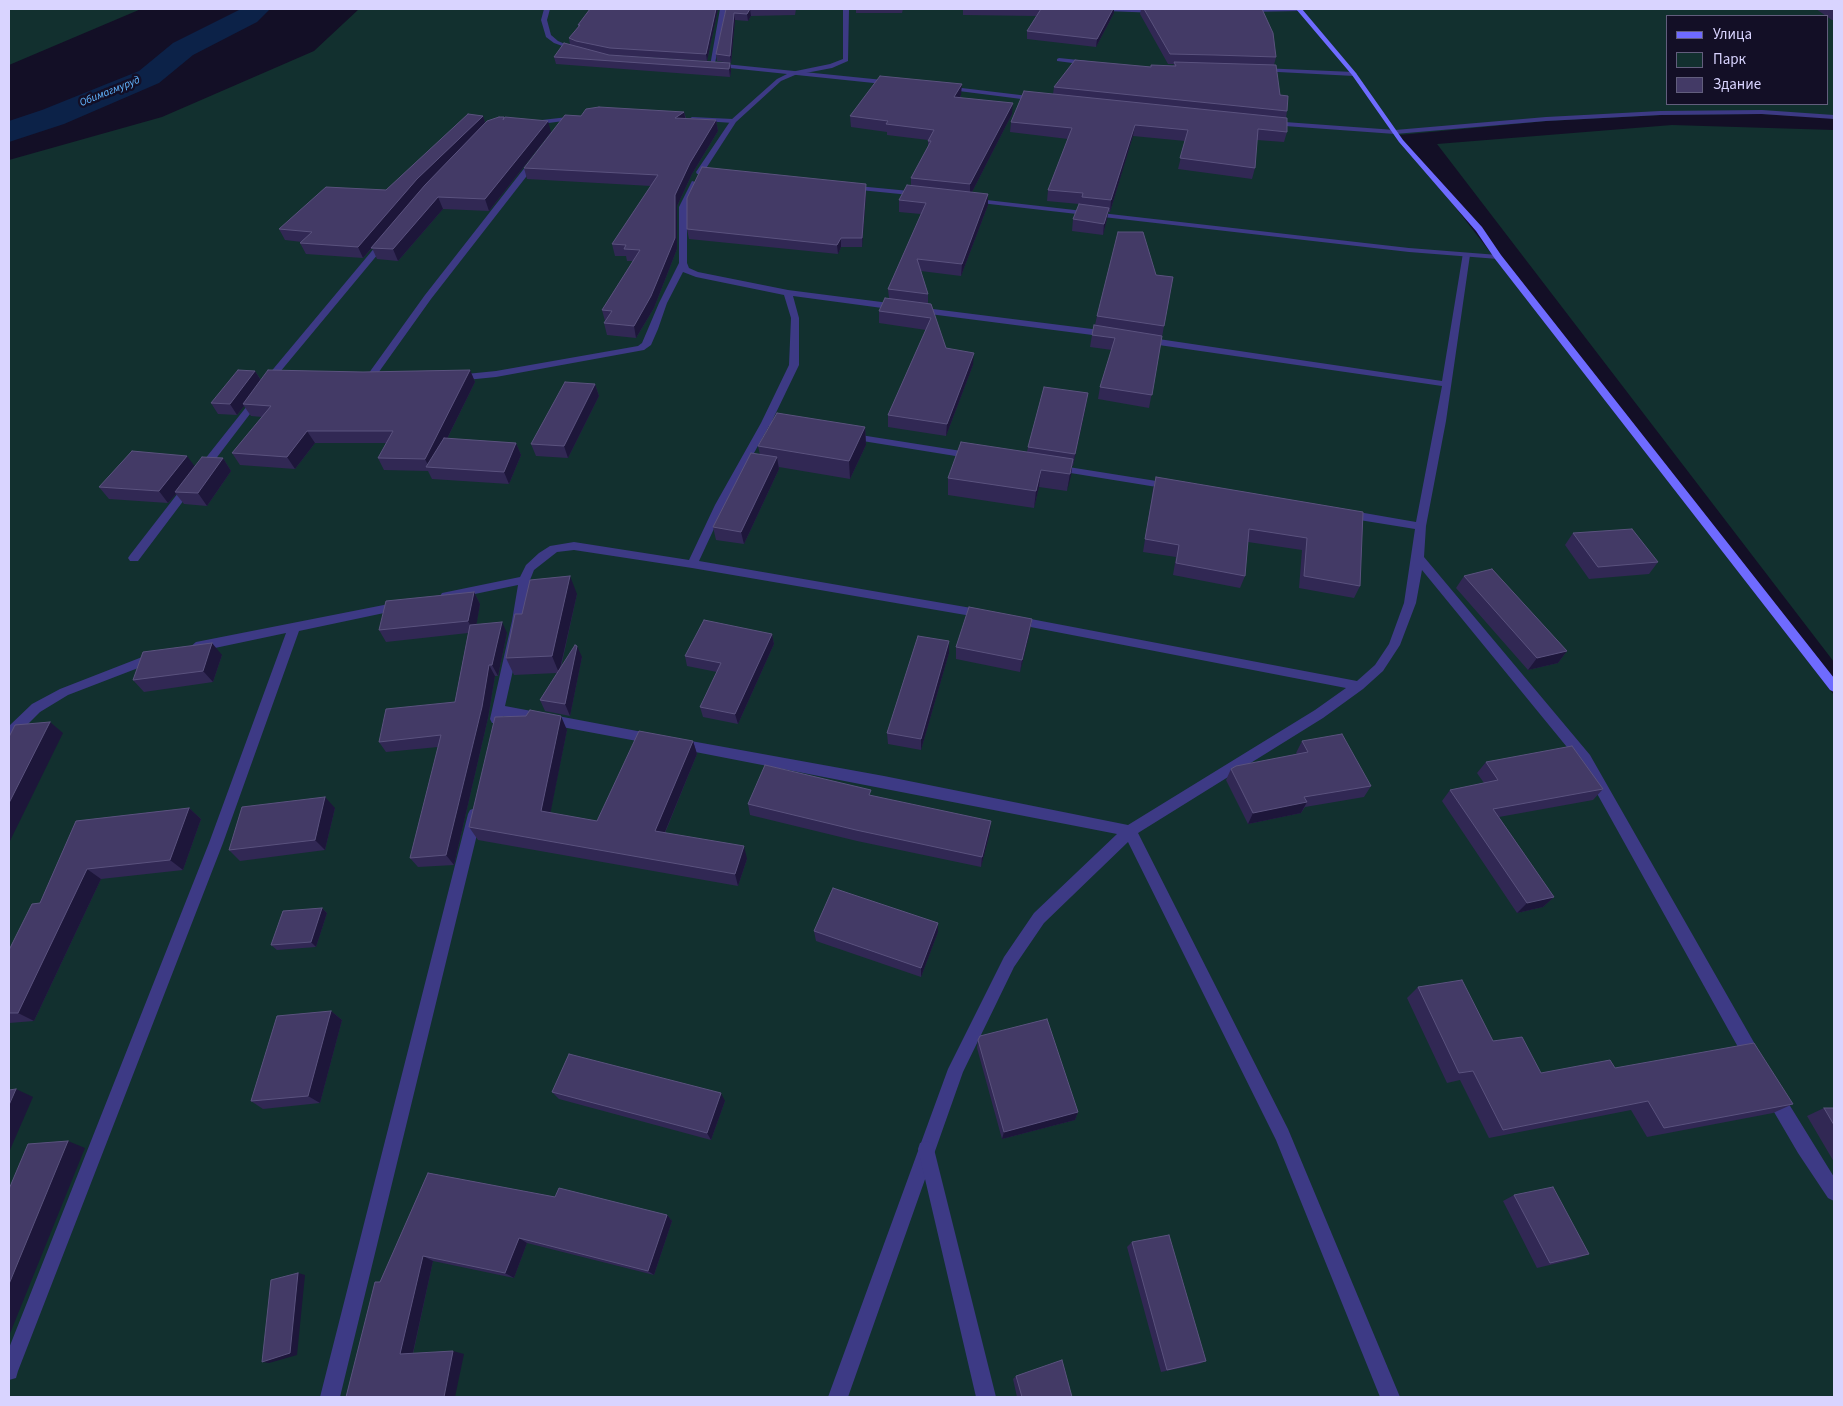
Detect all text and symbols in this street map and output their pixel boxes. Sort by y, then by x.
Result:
legend [1666,15,1828,105]
text: Улица [1713,24,1752,45]
text: Парк [1713,49,1746,70]
water label: Обимагмуруд [78,74,142,110]
text: Здание [1713,74,1761,95]

